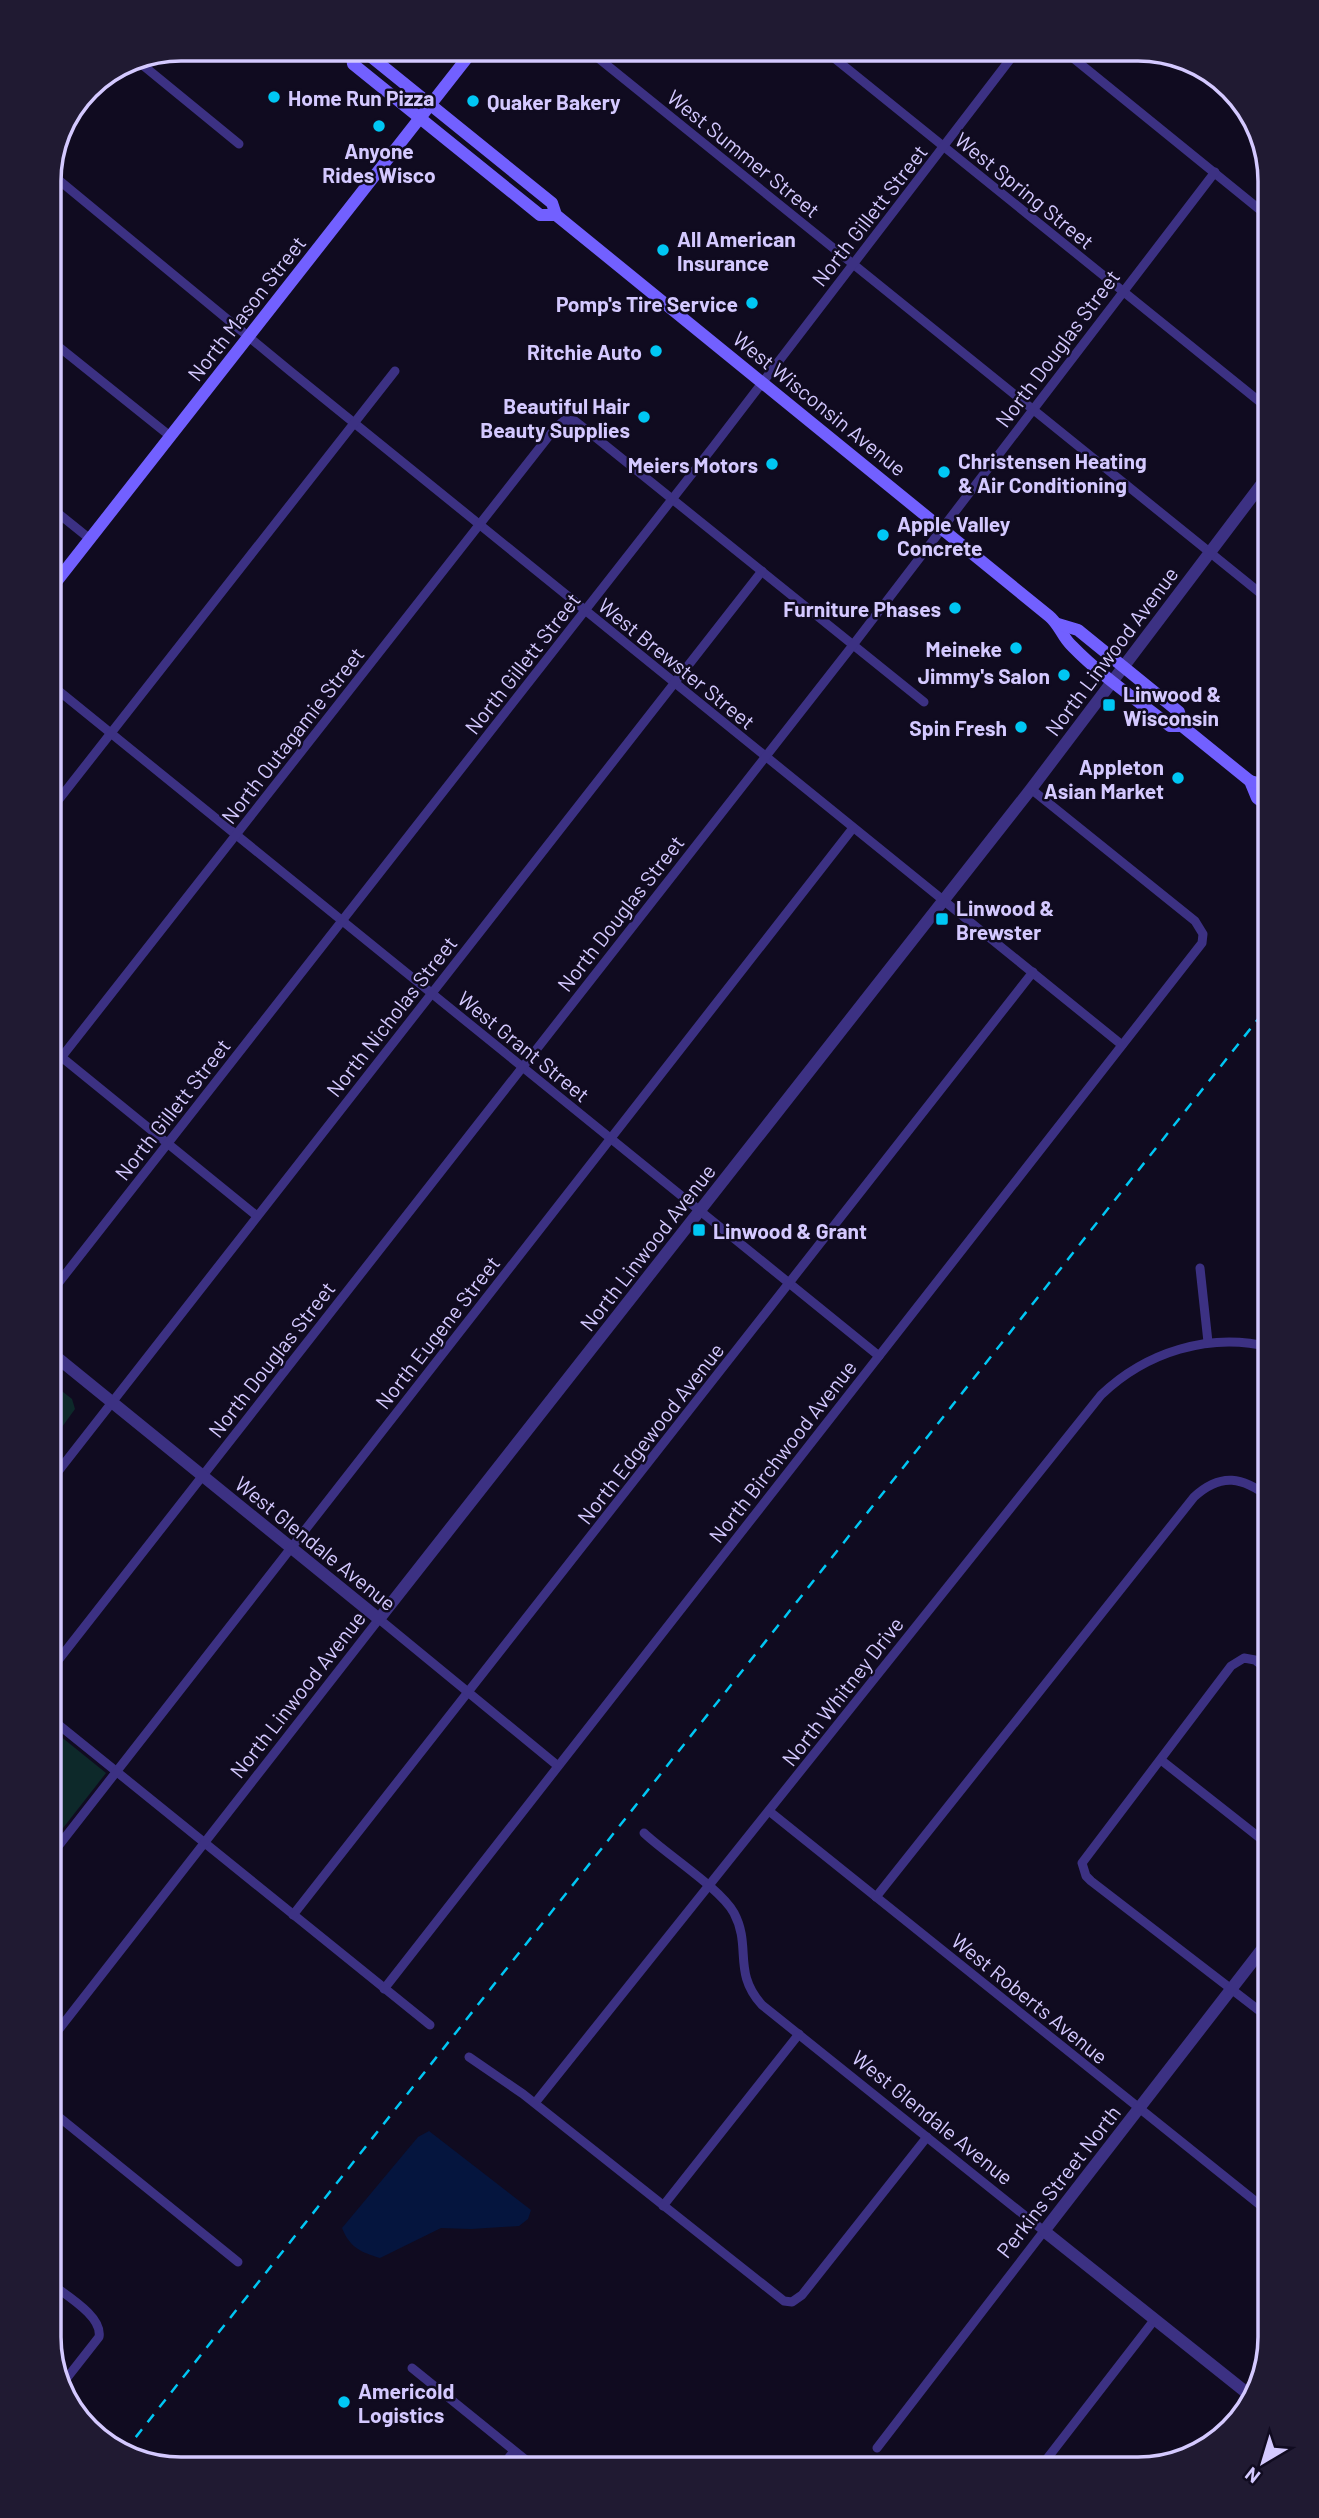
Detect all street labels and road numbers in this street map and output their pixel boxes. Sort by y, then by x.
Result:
street label: West Summer Street [663,84,825,222]
street label: West Spring Street [951,126,1099,254]
street label: North Gillett Street [806,139,932,291]
street label: North Mason Street [182,231,310,385]
street label: North Douglas Street [990,264,1124,432]
street label: West Wisconsin Avenue [728,325,912,481]
street label: North Linwood Avenue [1039,562,1183,740]
street label: North Gillett Street [459,587,585,739]
street label: West Brewster Street [594,592,760,734]
street label: North Outagamie Street [215,642,369,828]
street label: North Douglas Street [551,830,689,996]
street label: North Nicholas Street [320,931,462,1101]
street label: West Grant Street [453,985,595,1107]
street label: North Gillett Street [109,1033,235,1185]
street label: North Linwood Avenue [574,1158,720,1336]
street label: North Eugene Street [370,1251,504,1413]
street label: North Douglas Street [202,1276,340,1442]
street label: North Edgewood Avenue [571,1337,729,1529]
street label: North Birchwood Avenue [703,1355,861,1547]
street label: West Glendale Avenue [231,1470,401,1616]
street label: North Linwood Avenue [224,1605,370,1783]
street label: North Whitney Drive [776,1611,908,1771]
street label: West Roberts Avenue [947,1927,1113,2069]
street label: West Glendale Avenue [848,2044,1018,2190]
street label: Perkins Street North [991,2100,1125,2262]

